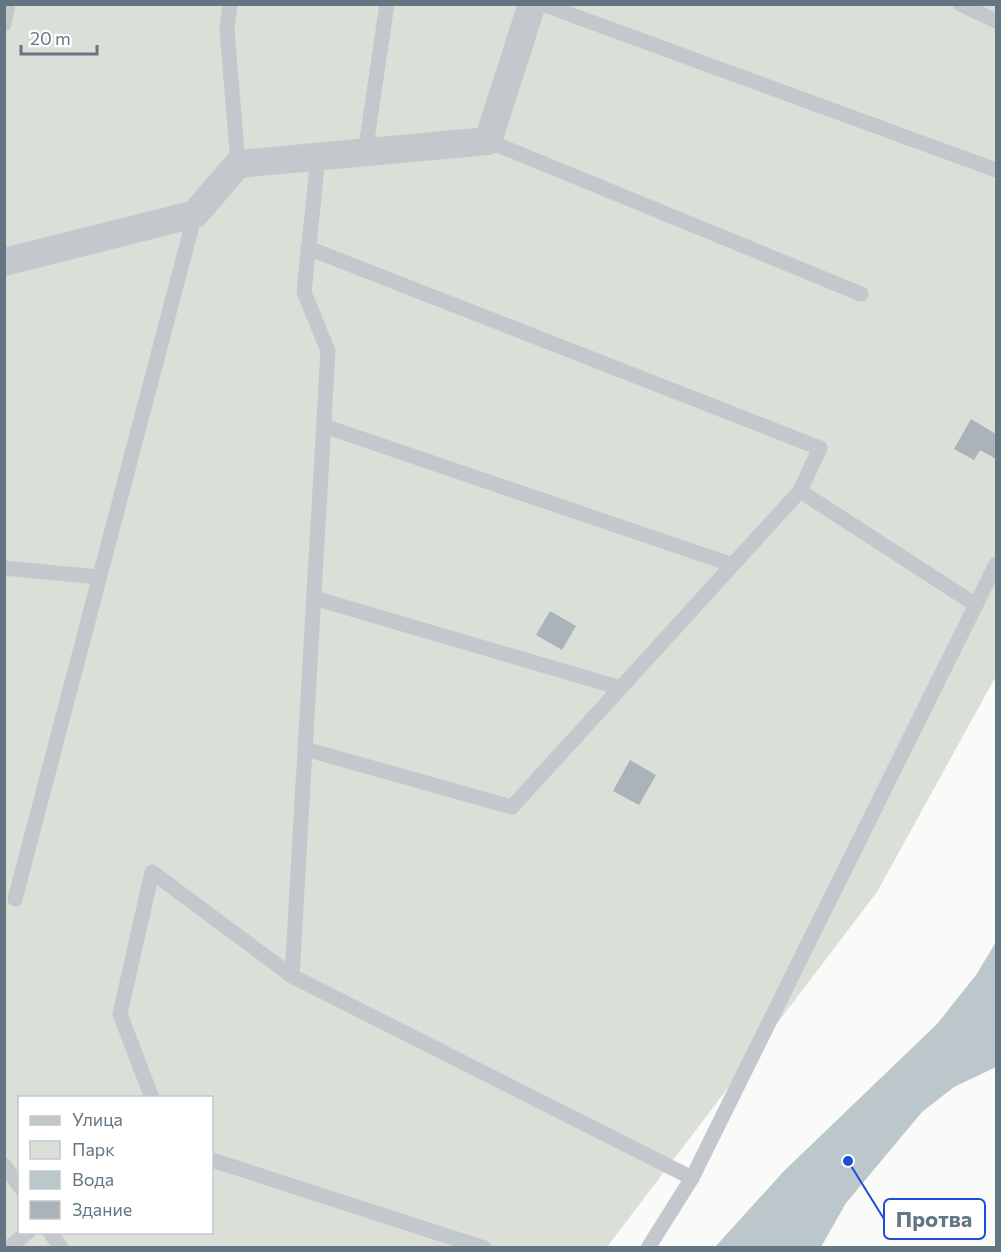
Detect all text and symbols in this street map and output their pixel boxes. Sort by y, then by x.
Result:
scale bar [21,18,98,56]
text: 20 m [30,27,71,49]
legend [18,1096,213,1234]
text: Улица [72,1108,123,1130]
text: Парк [72,1138,115,1160]
text: Вода [72,1168,114,1190]
text: Здание [72,1198,132,1220]
callout: Протва [884,1199,985,1239]
text: Протва [896,1205,972,1232]

